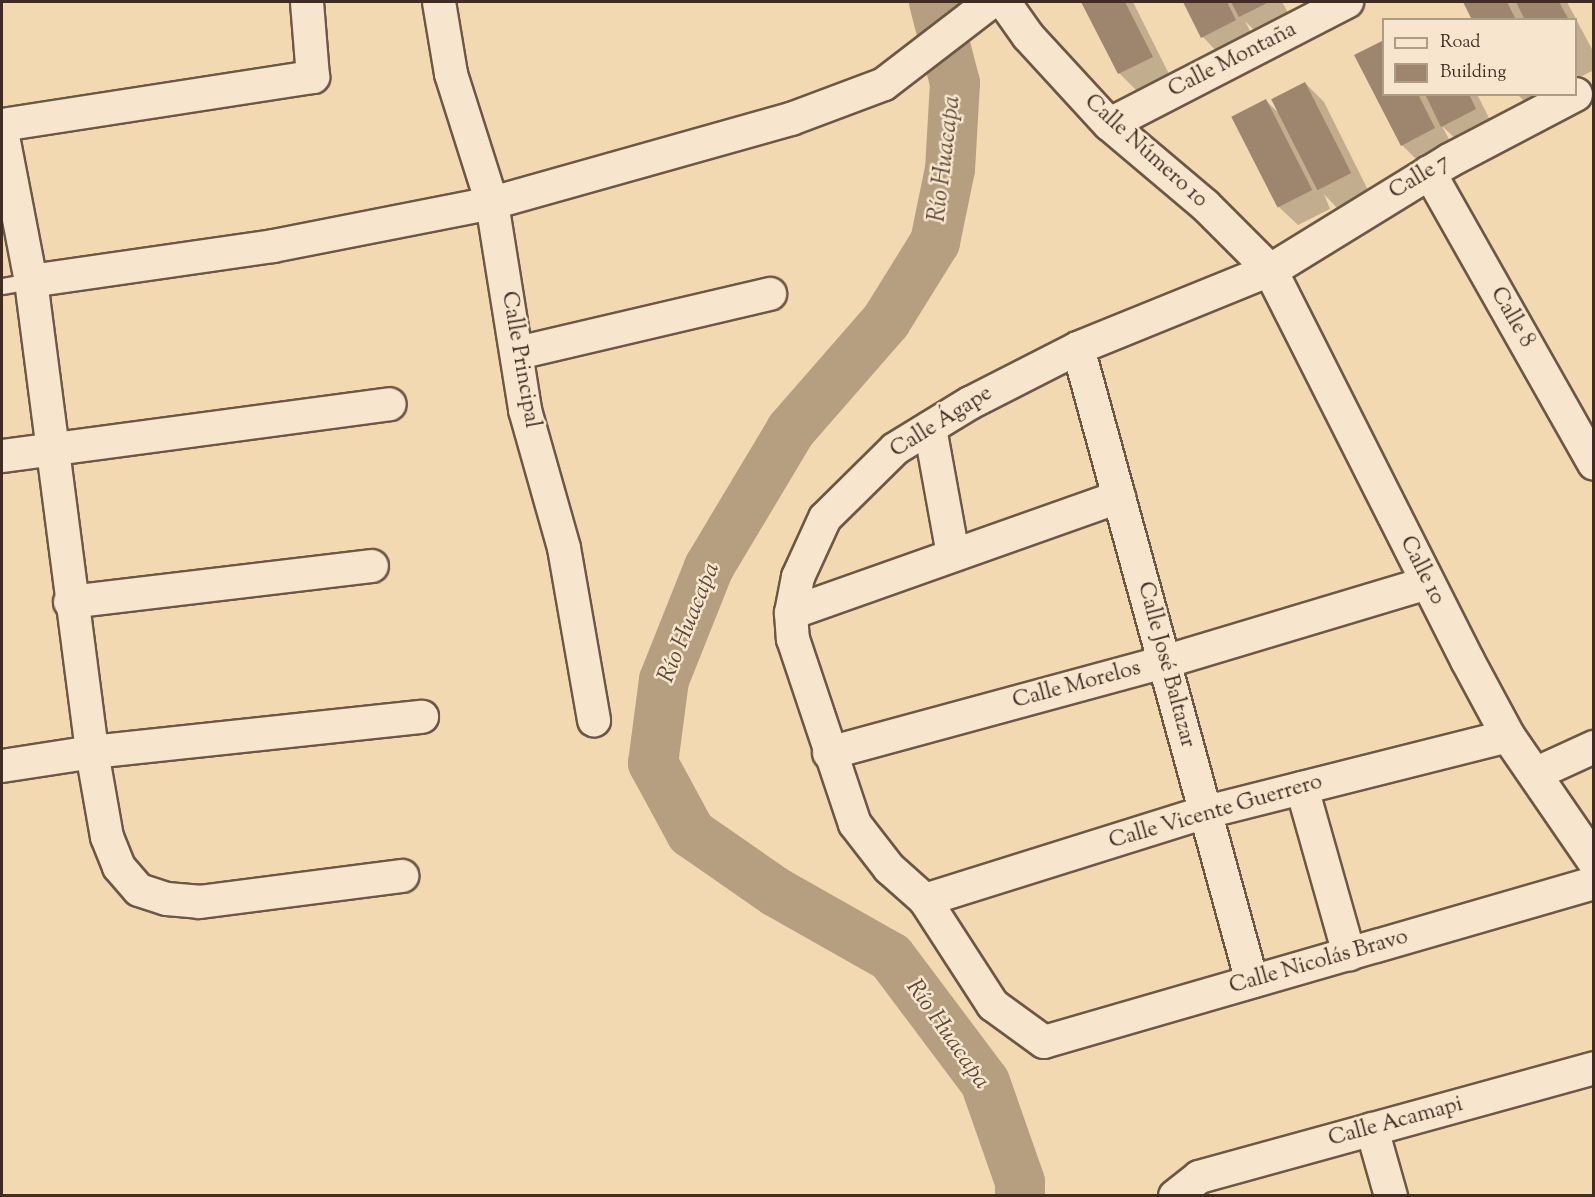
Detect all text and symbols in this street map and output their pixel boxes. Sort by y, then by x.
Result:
street label: Calle Montaña [1165,17,1301,105]
legend [1382,18,1577,96]
text: Road [1440,30,1480,56]
text: Building [1440,60,1506,86]
street label: Calle Número 10 [1078,90,1212,214]
water label: Río Huacapa [924,94,968,224]
street label: Calle 7 [1385,150,1455,206]
street label: Calle 8 [1483,283,1539,353]
street label: Calle Principal [494,290,544,430]
street label: Calle Ágape [886,381,998,465]
street label: Calle 10 [1393,532,1449,610]
water label: Río Huacapa [653,559,727,687]
street label: Calle José Baltazar [1130,579,1200,751]
street label: Calle Morelos [1010,656,1144,716]
street label: Calle Vicente Guerrero [1106,770,1326,856]
street label: Calle Nicolás Bravo [1227,925,1411,1001]
water label: Río Huacapa [899,975,995,1095]
street label: Calle Acamapi [1326,1092,1466,1154]

